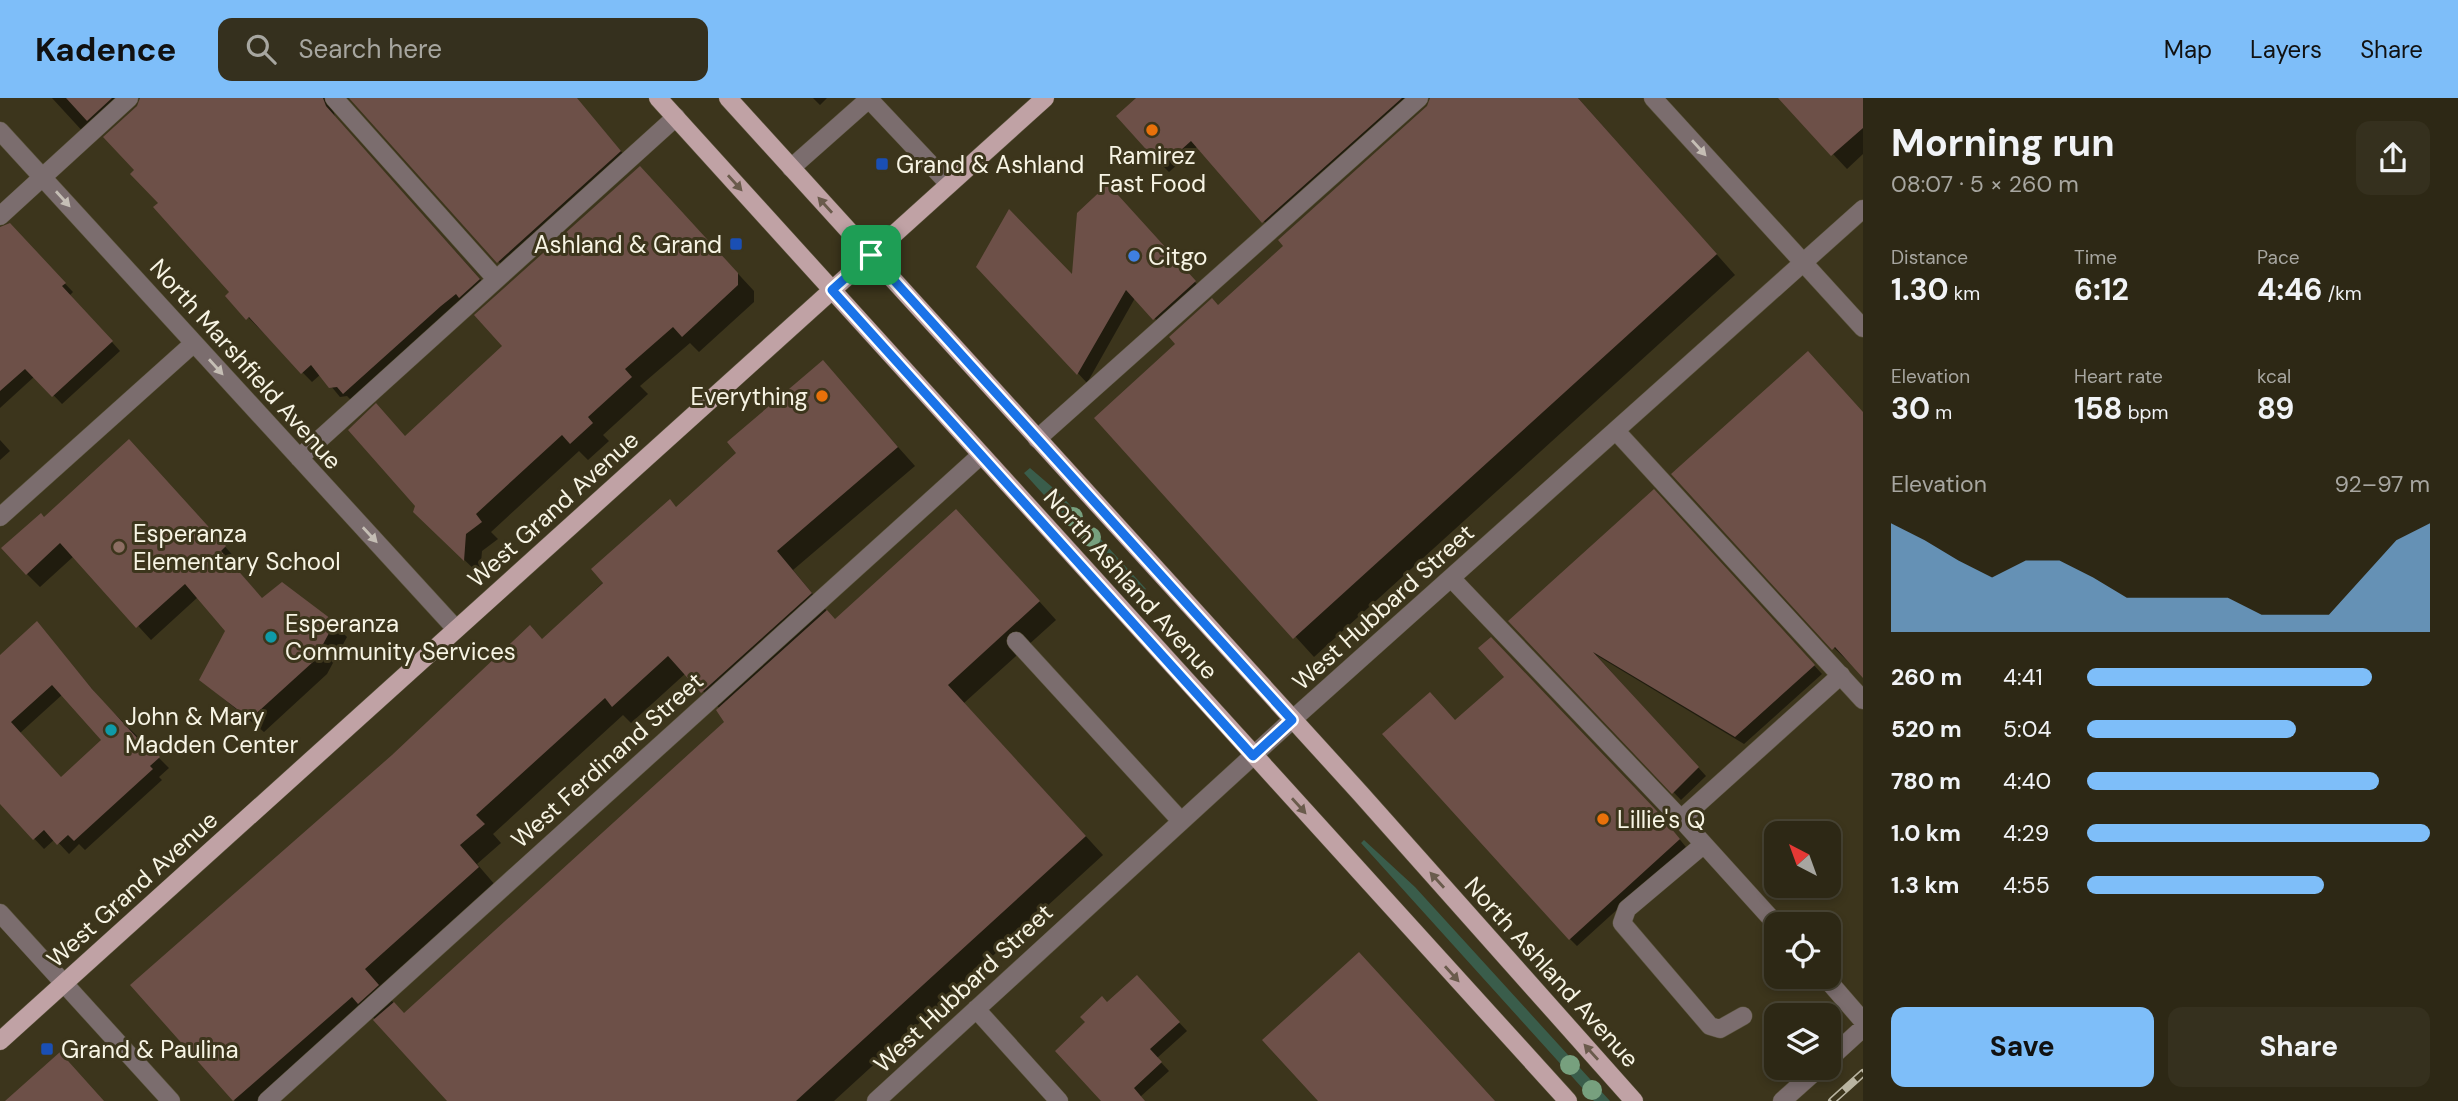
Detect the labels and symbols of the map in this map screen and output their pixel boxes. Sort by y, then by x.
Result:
marker: Ramirez Fast Food [1144,122,1160,138]
one-way arrow [1690,139,1706,156]
place label: Ramirez Fast Food [1098,140,1206,199]
place label: Grand & Ashland [896,149,1084,180]
marker: Grand & Ashland [874,156,890,172]
one-way arrow [727,174,743,192]
one-way arrow [54,190,70,207]
one-way arrow [817,197,833,214]
pin [841,225,901,285]
place label: Ashland & Grand [534,229,722,260]
marker: Ashland & Grand [728,236,744,252]
place label: Citgo [1148,241,1208,272]
marker: Citgo [1126,248,1142,264]
street label: North Marshfield Avenue [143,252,349,476]
one-way arrow [208,358,224,376]
place label: Everything [690,381,808,412]
marker: Everything [814,388,830,404]
street label: West Grand Avenue [461,424,645,594]
street label: North Ashland Avenue [1037,482,1225,686]
street label: West Hubbard Street [1286,517,1480,697]
place label: Esperanza Elementary School [133,518,341,577]
one-way arrow [362,526,378,544]
marker: Esperanza Elementary School [111,539,127,555]
place label: Esperanza Community Services [285,608,516,667]
marker: Esperanza Community Services [263,629,279,645]
street label: West Ferdinand Street [504,665,710,855]
place label: John & Mary Madden Center [125,701,298,760]
marker: John & Mary Madden Center [103,722,119,738]
one-way arrow [1291,797,1307,815]
street label: West Grand Avenue [40,804,224,974]
place label: Lillie's Q [1617,804,1705,835]
marker: Lillie's Q [1595,811,1611,827]
north arrow [1764,821,1841,898]
street label: North Ashland Avenue [1458,870,1646,1074]
one-way arrow [1429,871,1445,889]
street label: West Hubbard Street [867,897,1059,1079]
one-way arrow [1444,965,1460,982]
place label: Grand & Paulina [61,1034,238,1065]
marker: Grand & Paulina [39,1041,55,1057]
one-way arrow [1584,1044,1599,1061]

